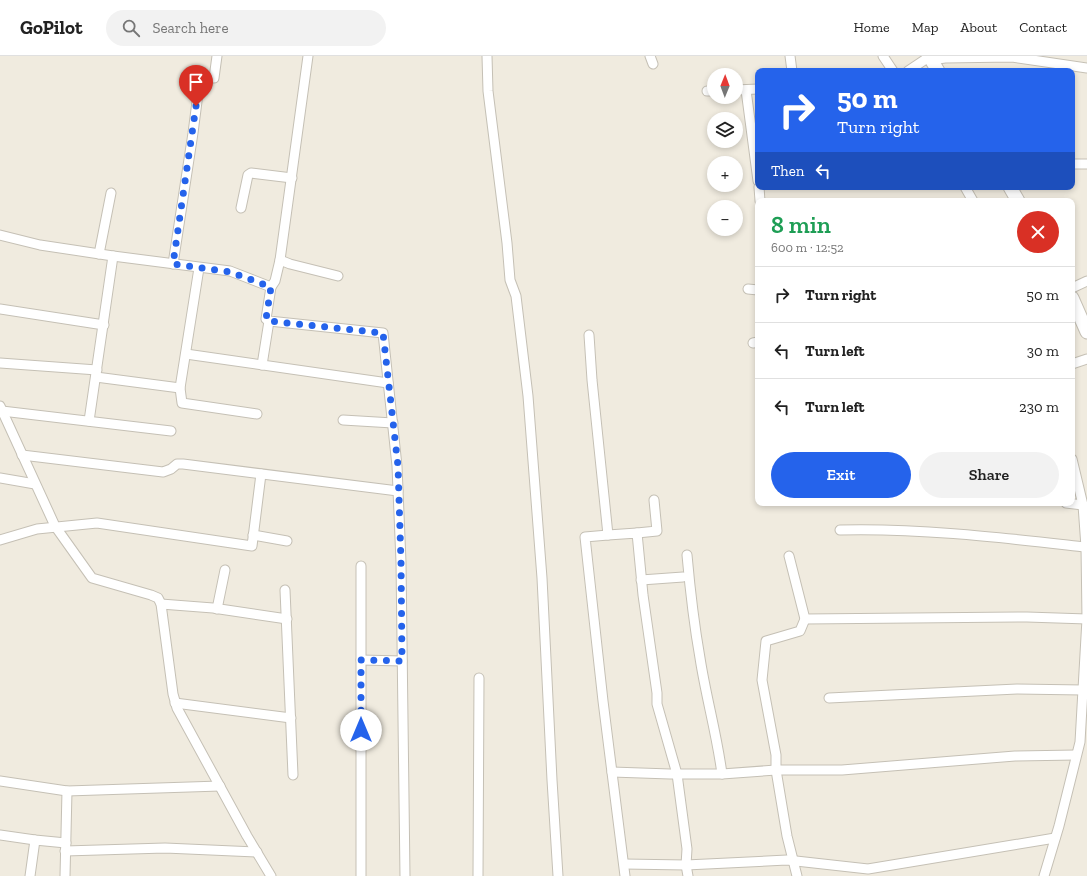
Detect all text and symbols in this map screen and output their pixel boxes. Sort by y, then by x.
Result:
search box [106,10,386,46]
text: GoPilot [20,16,82,39]
icon: search [120,17,142,39]
text: Search here [152,19,228,37]
text: Home [854,19,890,36]
text: Map [912,19,938,36]
text: About [960,19,997,36]
text: Contact [1019,19,1067,36]
pin [179,65,213,106]
north arrow [707,68,743,104]
map controls [707,68,743,236]
icon: arrive [185,71,207,93]
text: 50 m [837,82,898,115]
icon: right [771,84,823,136]
button: layers [707,112,743,148]
text: Turn right [837,116,919,138]
button: + [707,156,743,192]
icon: left [812,160,834,182]
text: Then [771,162,804,180]
button: − [707,200,743,236]
text: 8 min [771,210,831,239]
button: close [1017,211,1059,253]
text: 600 m · 12:52 [771,240,844,255]
icon: right [771,284,793,306]
text: Turn right [805,286,876,304]
text: 50 m [1026,286,1059,304]
icon: left [771,340,793,362]
text: Turn left [805,342,865,360]
text: 30 m [1027,342,1059,360]
icon: left [771,396,793,418]
text: Turn left [805,398,865,416]
text: 230 m [1019,398,1059,416]
button: Exit [771,452,911,498]
button: Share [919,452,1059,498]
position arrow [340,709,382,751]

